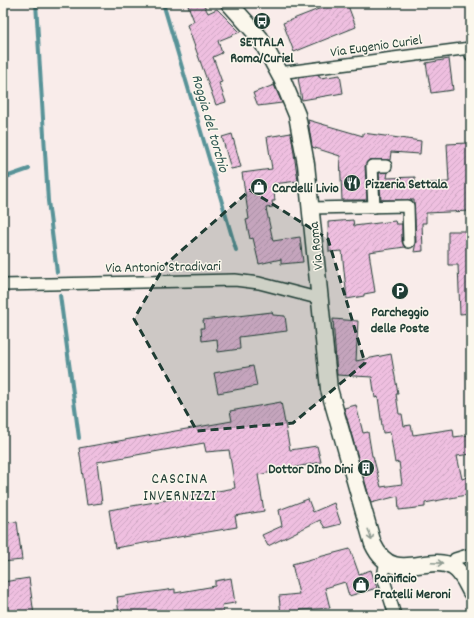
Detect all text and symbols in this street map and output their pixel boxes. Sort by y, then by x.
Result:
bus stop icon: SETTALA Roma/Curiel [252,11,272,31]
street label: Via Eugenio Curiel [329,31,424,63]
place label: SETTALA Roma/Curiel [230,33,294,69]
water label: Roggia del torchio [185,72,234,176]
restaurant icon: Pizzeria Settala [342,173,362,193]
place label: Pizzeria Settala [365,175,449,195]
shop icon: Cardelli Livio [249,177,269,197]
place label: Cardelli Livio [272,179,339,199]
street label: Via Roma [304,220,329,271]
street label: Via Antonio Stradivari [105,257,221,279]
parking icon: Parcheggio delle Poste [390,281,410,301]
place label: Parcheggio delle Poste [371,303,429,339]
building icon: Dottor DIno Dini [356,458,376,478]
place label: Dottor DIno Dini [268,460,353,480]
district label: CASCINA INVERNIZZI [143,469,217,508]
one-way arrow [367,529,374,542]
one-way arrow [431,560,444,567]
place label: Panificio Fratelli Meroni [374,569,451,605]
shop icon: Panificio Fratelli Meroni [351,575,371,595]

